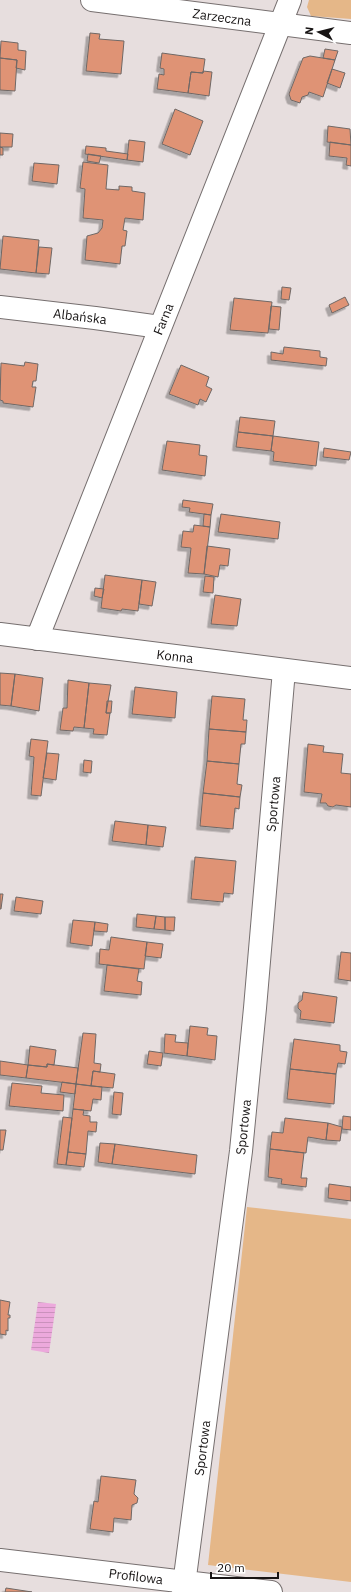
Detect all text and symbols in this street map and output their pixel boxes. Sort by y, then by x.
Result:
street label: Zarzeczna [191,5,252,30]
north arrow [299,12,339,52]
text: N [302,26,317,36]
street label: Farna [149,301,178,338]
street label: Albańska [52,305,108,328]
street label: Konna [156,646,194,667]
street label: Sportowa [263,775,284,833]
street label: Sportowa [232,1098,255,1156]
street label: Sportowa [191,1419,214,1477]
scale bar [211,1554,278,1580]
text: 20 m [217,1560,245,1575]
street label: Profilowa [108,1565,164,1588]

